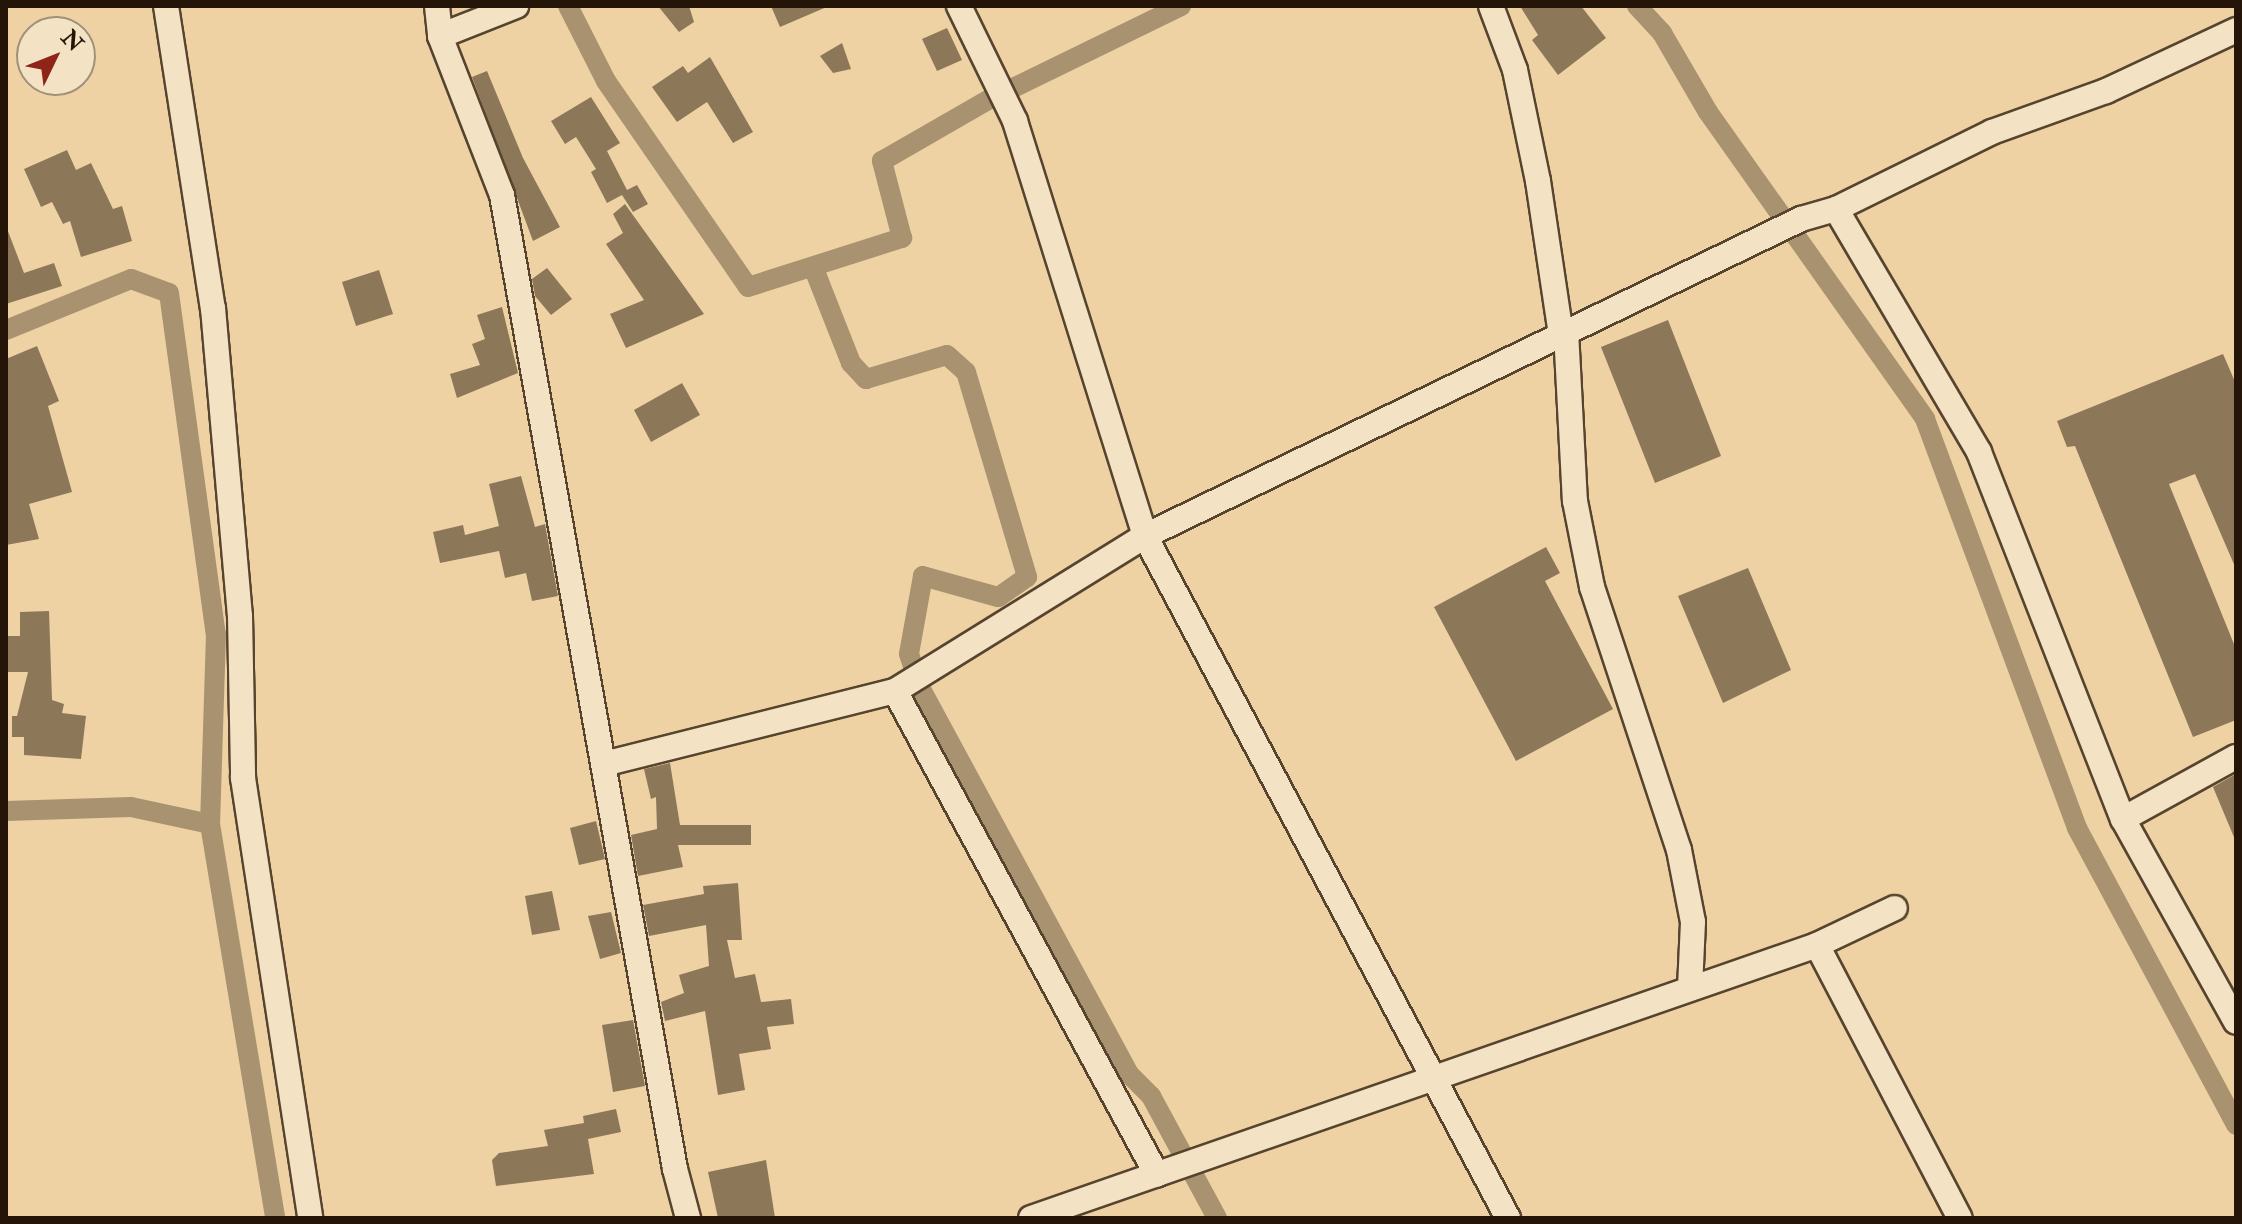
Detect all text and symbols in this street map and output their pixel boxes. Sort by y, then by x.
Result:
north arrow [16,16,96,96]
text: N [55,24,89,58]

